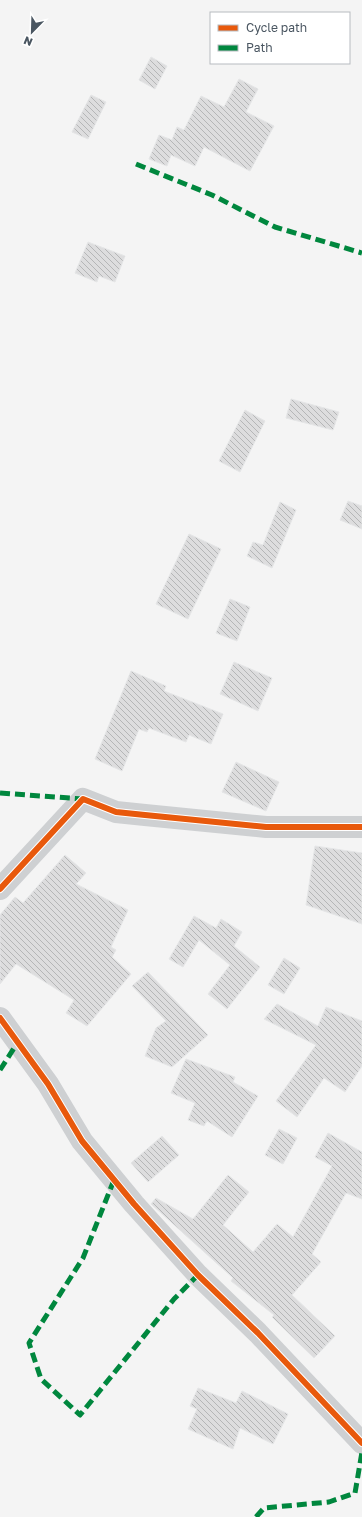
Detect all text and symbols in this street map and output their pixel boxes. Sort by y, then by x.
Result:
north arrow [12,12,52,52]
legend [210,12,350,64]
text: Cycle path [246,20,307,35]
text: N [22,34,34,49]
text: Path [246,40,273,55]

